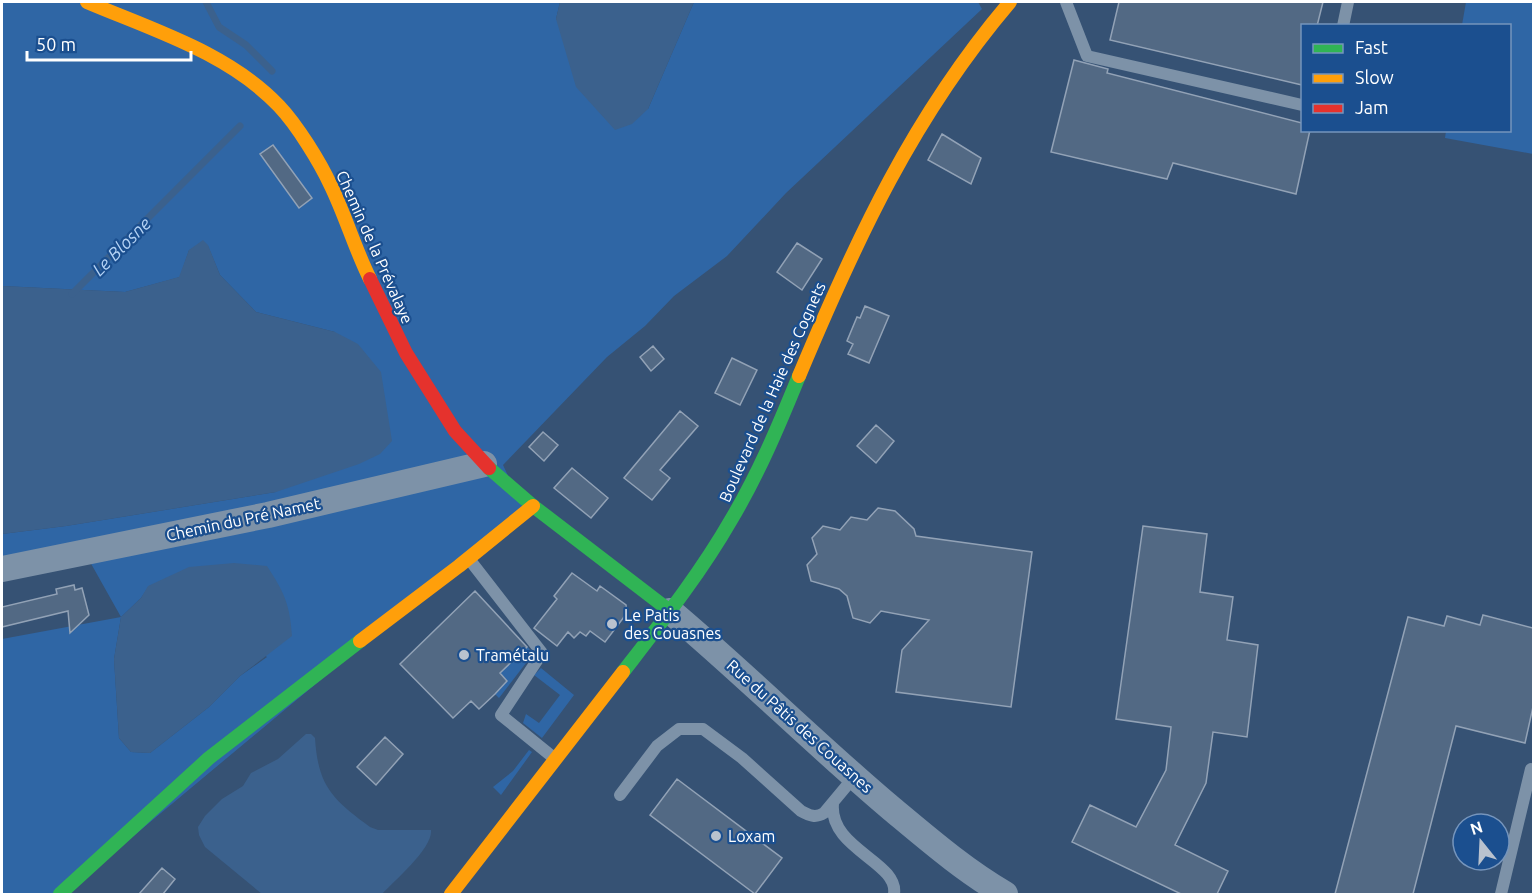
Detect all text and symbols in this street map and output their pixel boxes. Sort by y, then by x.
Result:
scale bar [27,24,190,62]
legend [1301,24,1511,132]
text: 50 m [36,34,76,54]
text: Fast [1355,37,1388,57]
text: Slow [1355,67,1394,87]
text: Jam [1355,97,1389,117]
street label: Chemin de la Prévalaye [333,168,417,326]
water label: Le Blosne [88,213,154,279]
street label: Boulevard de la Haie des Cognets [715,279,829,505]
street label: Chemin du Pré Namet [164,494,322,544]
place label: Le Patis des Couasnes [624,606,721,642]
marker: Le Patis des Couasnes [605,617,619,631]
place label: Tramétalu [476,646,549,664]
marker: Tramétalu [457,648,471,662]
street label: Rue du Pâtis des Couasnes [724,656,876,796]
north arrow [1451,812,1511,872]
text: N [1468,817,1485,838]
place label: Loxam [728,827,775,845]
marker: Loxam [709,829,723,843]

